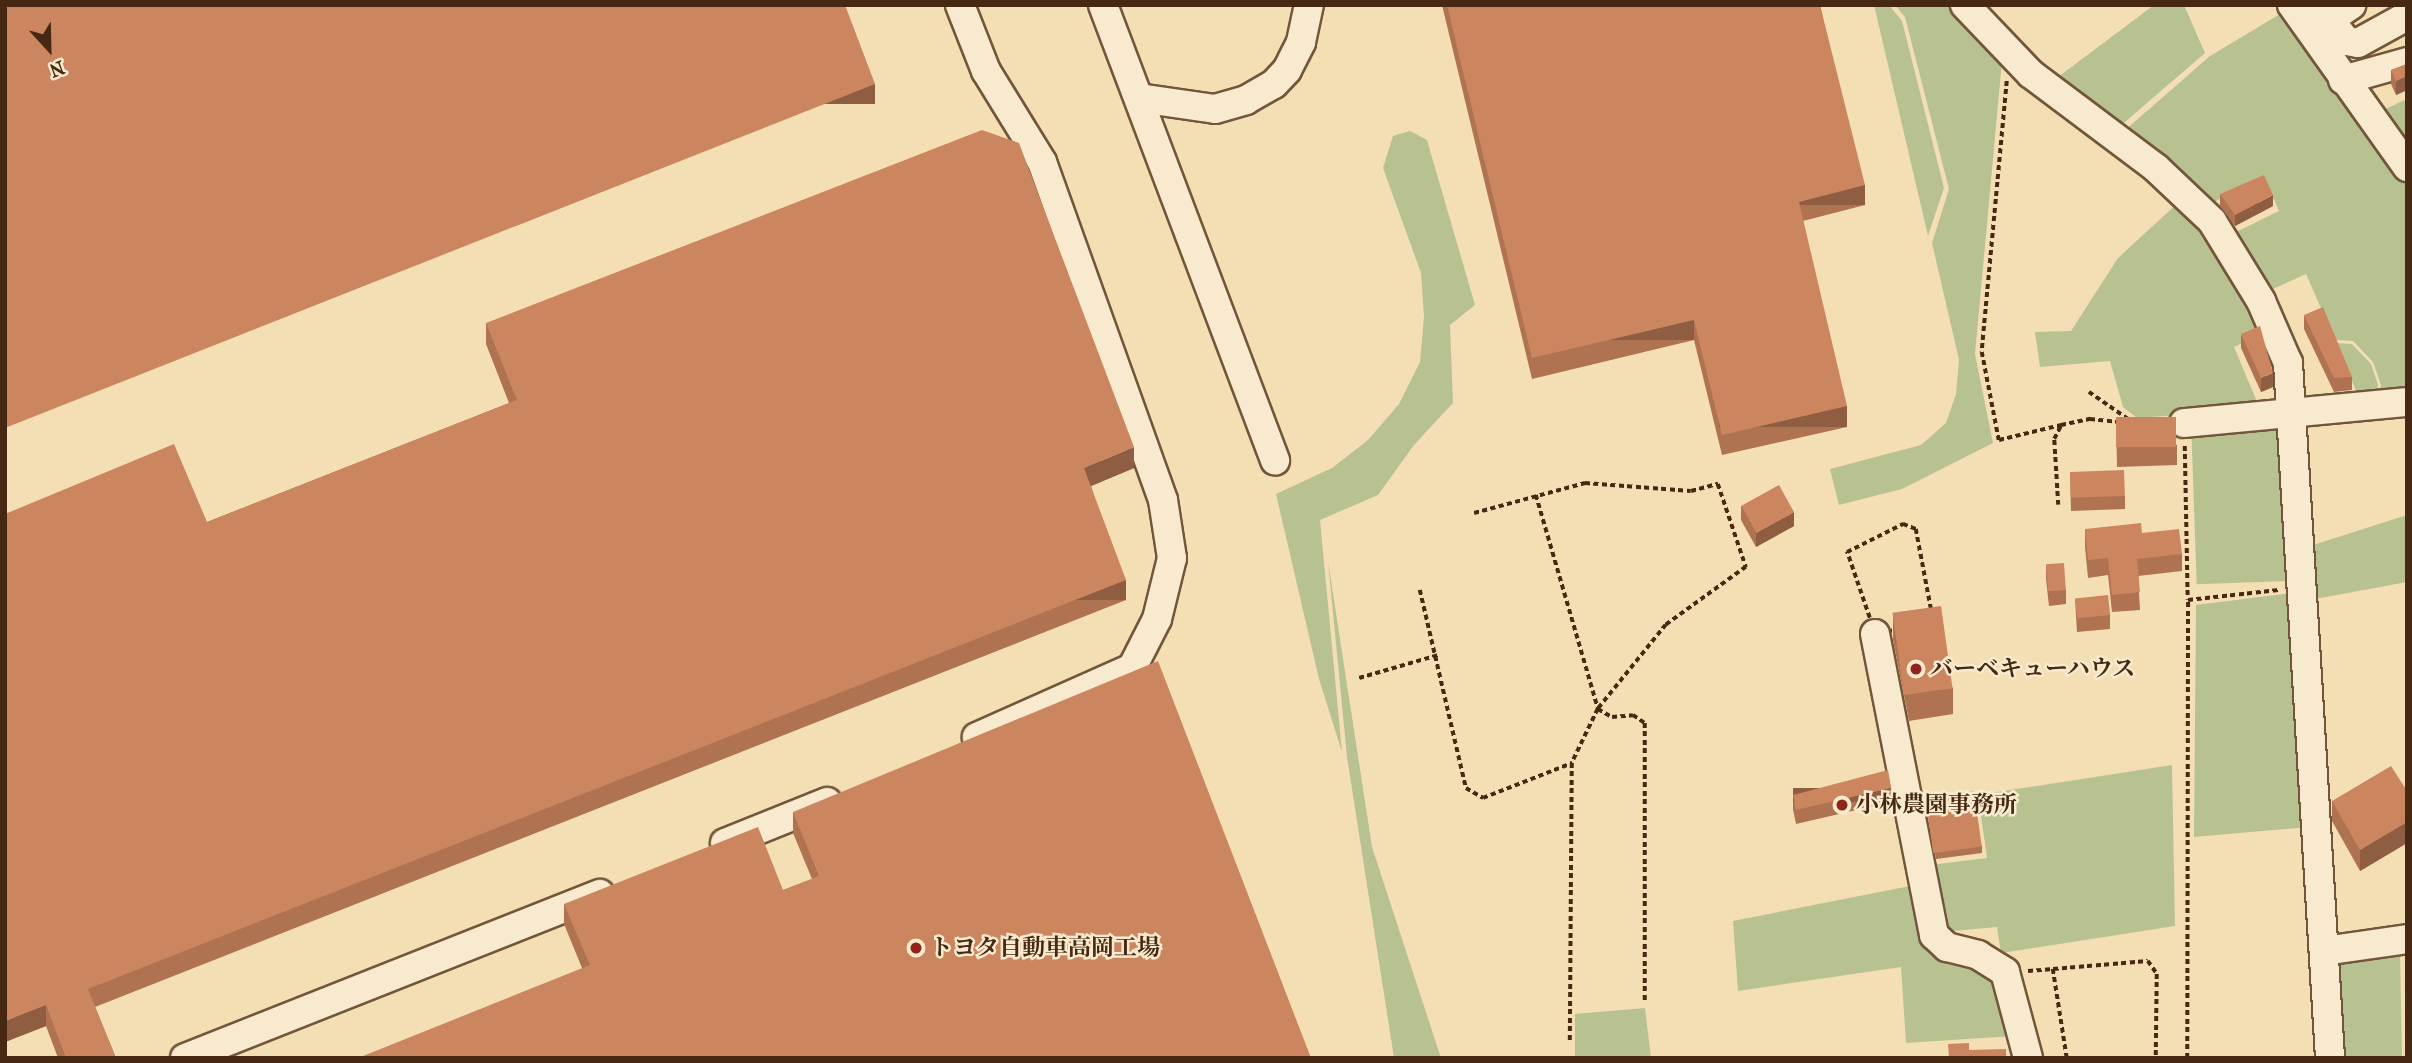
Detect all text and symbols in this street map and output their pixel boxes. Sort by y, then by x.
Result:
north arrow [14,14,84,84]
text: N [46,56,68,81]
place label: バーベキューハウス [1930,655,2137,683]
marker: バーベキューハウス [1908,661,1924,677]
place label: 小林農園事務所 [1856,791,2017,819]
marker: 小林農園事務所 [1834,797,1850,813]
place label: トヨタ自動車高岡工場 [930,934,1160,962]
marker: トヨタ自動車高岡工場 [908,940,924,956]

